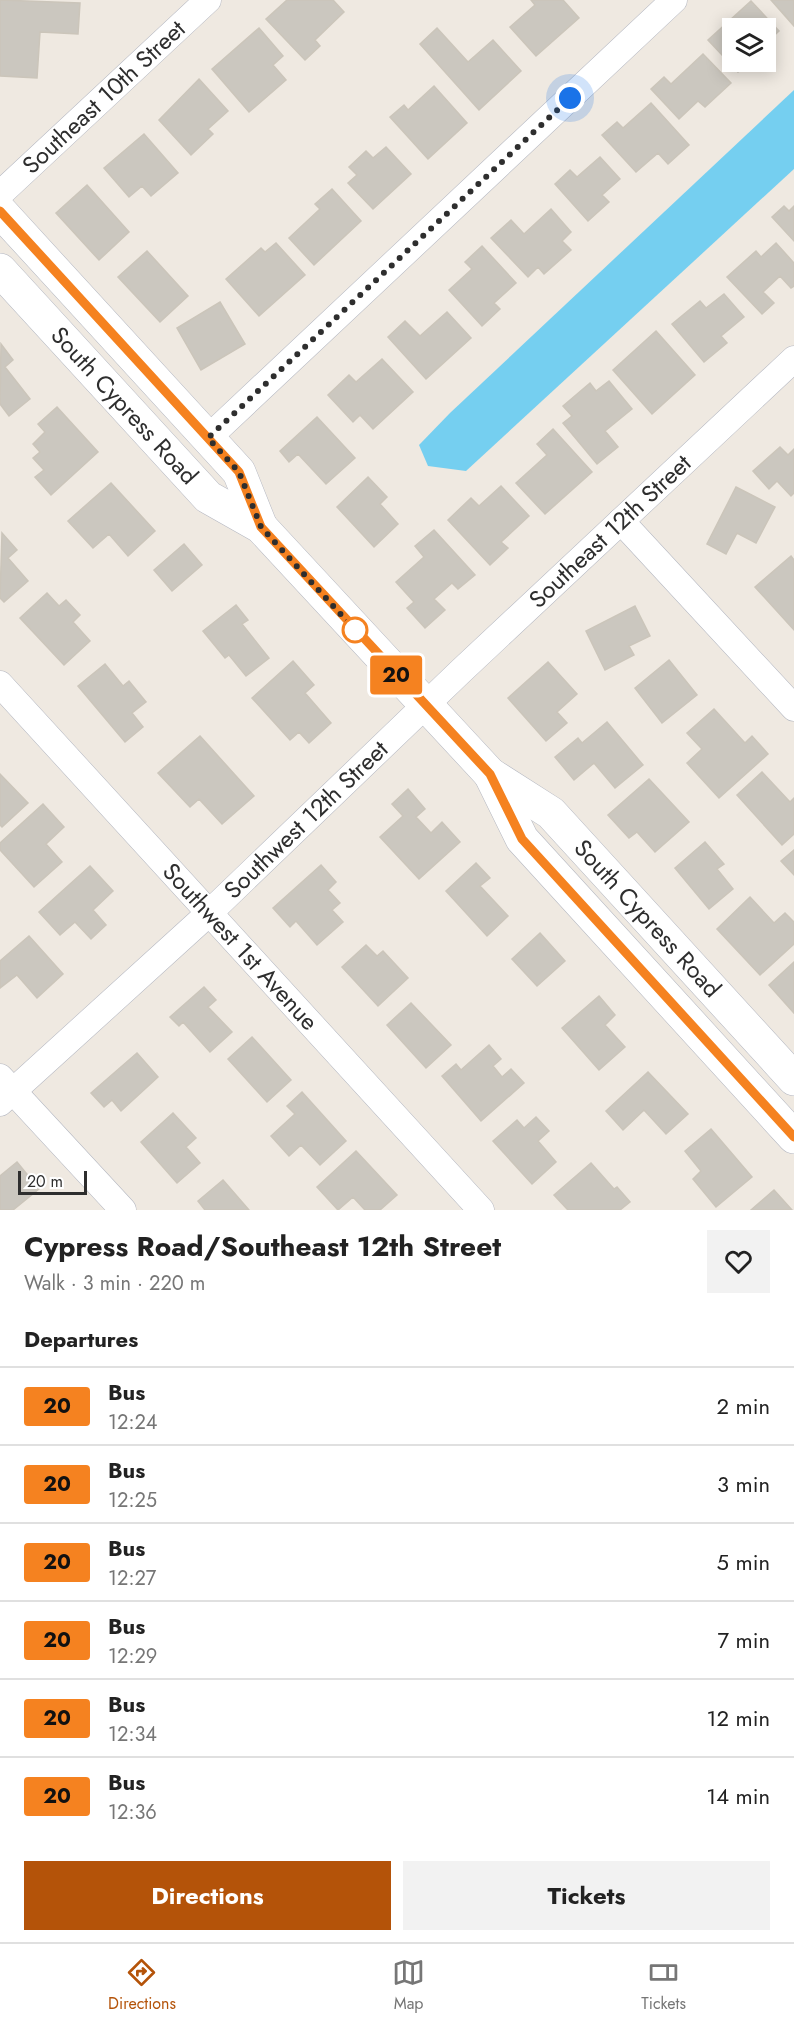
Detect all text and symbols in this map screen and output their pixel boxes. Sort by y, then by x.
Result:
street label: Southeast 10th Street [14,12,193,182]
map controls [722,18,776,72]
button: layers [722,18,776,72]
your location [555,83,585,113]
street label: South Cypress Road [43,318,206,492]
street label: Southeast 12th Street [521,446,699,616]
unlabelled marker [342,617,368,643]
line badge: 20 [369,656,423,694]
text: 20 [382,660,410,690]
street label: Southwest 12th Street [216,732,396,907]
street label: South Cypress Road [566,831,729,1005]
street label: Southwest 1st Avenue [155,855,327,1038]
scale bar [18,1168,87,1196]
text: 20 m [27,1170,63,1193]
text: Cypress Road/Southeast 12th Street [24,1226,501,1267]
button: heart [707,1230,770,1293]
text: Walk · 3 min · 220 m [24,1269,205,1298]
text: Departures [24,1323,138,1355]
text: Bus [108,1376,145,1408]
text: 2 min [716,1390,770,1422]
text: 20 [43,1391,71,1421]
text: 12:24 [108,1408,157,1437]
text: Bus [108,1454,145,1486]
text: 3 min [717,1468,770,1500]
text: 20 [43,1469,71,1499]
text: 12:25 [108,1486,157,1515]
text: Bus [108,1532,145,1564]
text: 5 min [717,1546,770,1578]
text: 20 [43,1547,71,1577]
text: 12:27 [108,1564,156,1593]
text: Bus [108,1610,145,1642]
text: 7 min [717,1624,770,1656]
text: 20 [43,1625,71,1655]
text: 12:29 [108,1642,157,1671]
text: Bus [108,1688,145,1720]
text: 12 min [707,1702,770,1734]
text: 20 [43,1703,71,1733]
text: 12:34 [108,1720,157,1749]
text: Bus [108,1766,145,1798]
text: 14 min [706,1780,770,1812]
text: 20 [43,1781,71,1811]
text: 12:36 [108,1798,157,1827]
button: Directions [24,1861,391,1930]
button: Tickets [403,1861,770,1930]
tab: Directions [108,1956,176,2015]
tab: Map [392,1956,425,2015]
tab: Tickets [641,1956,686,2015]

